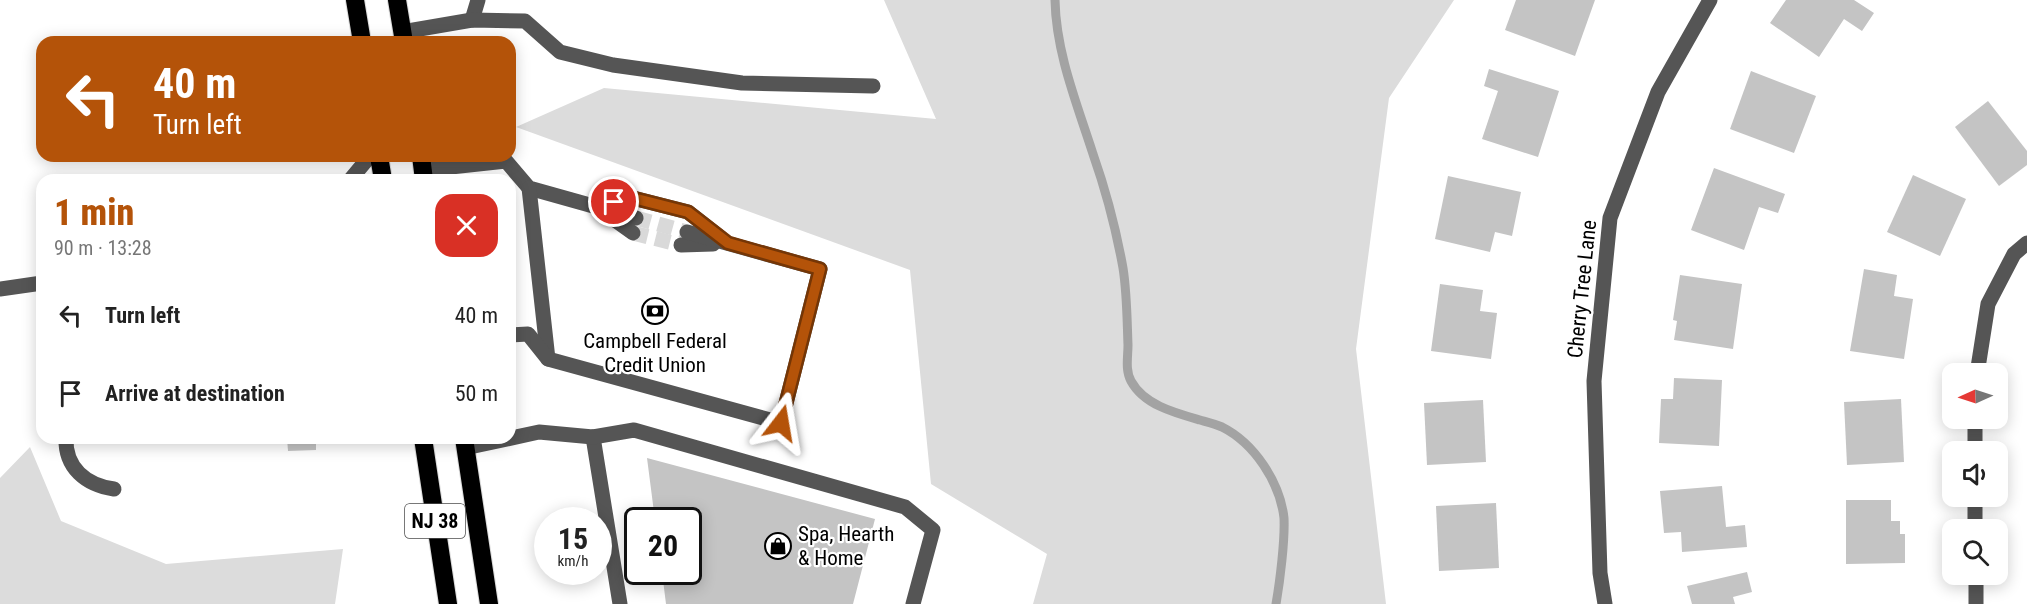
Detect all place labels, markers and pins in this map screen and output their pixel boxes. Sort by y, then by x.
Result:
pin [588,176,639,227]
bank icon: Campbell Federal Credit Union [640,296,670,326]
place label: Campbell Federal Credit Union [583,329,727,377]
place label: Spa, Hearth & Home [798,522,894,570]
shop icon: Spa, Hearth & Home [763,531,793,561]

